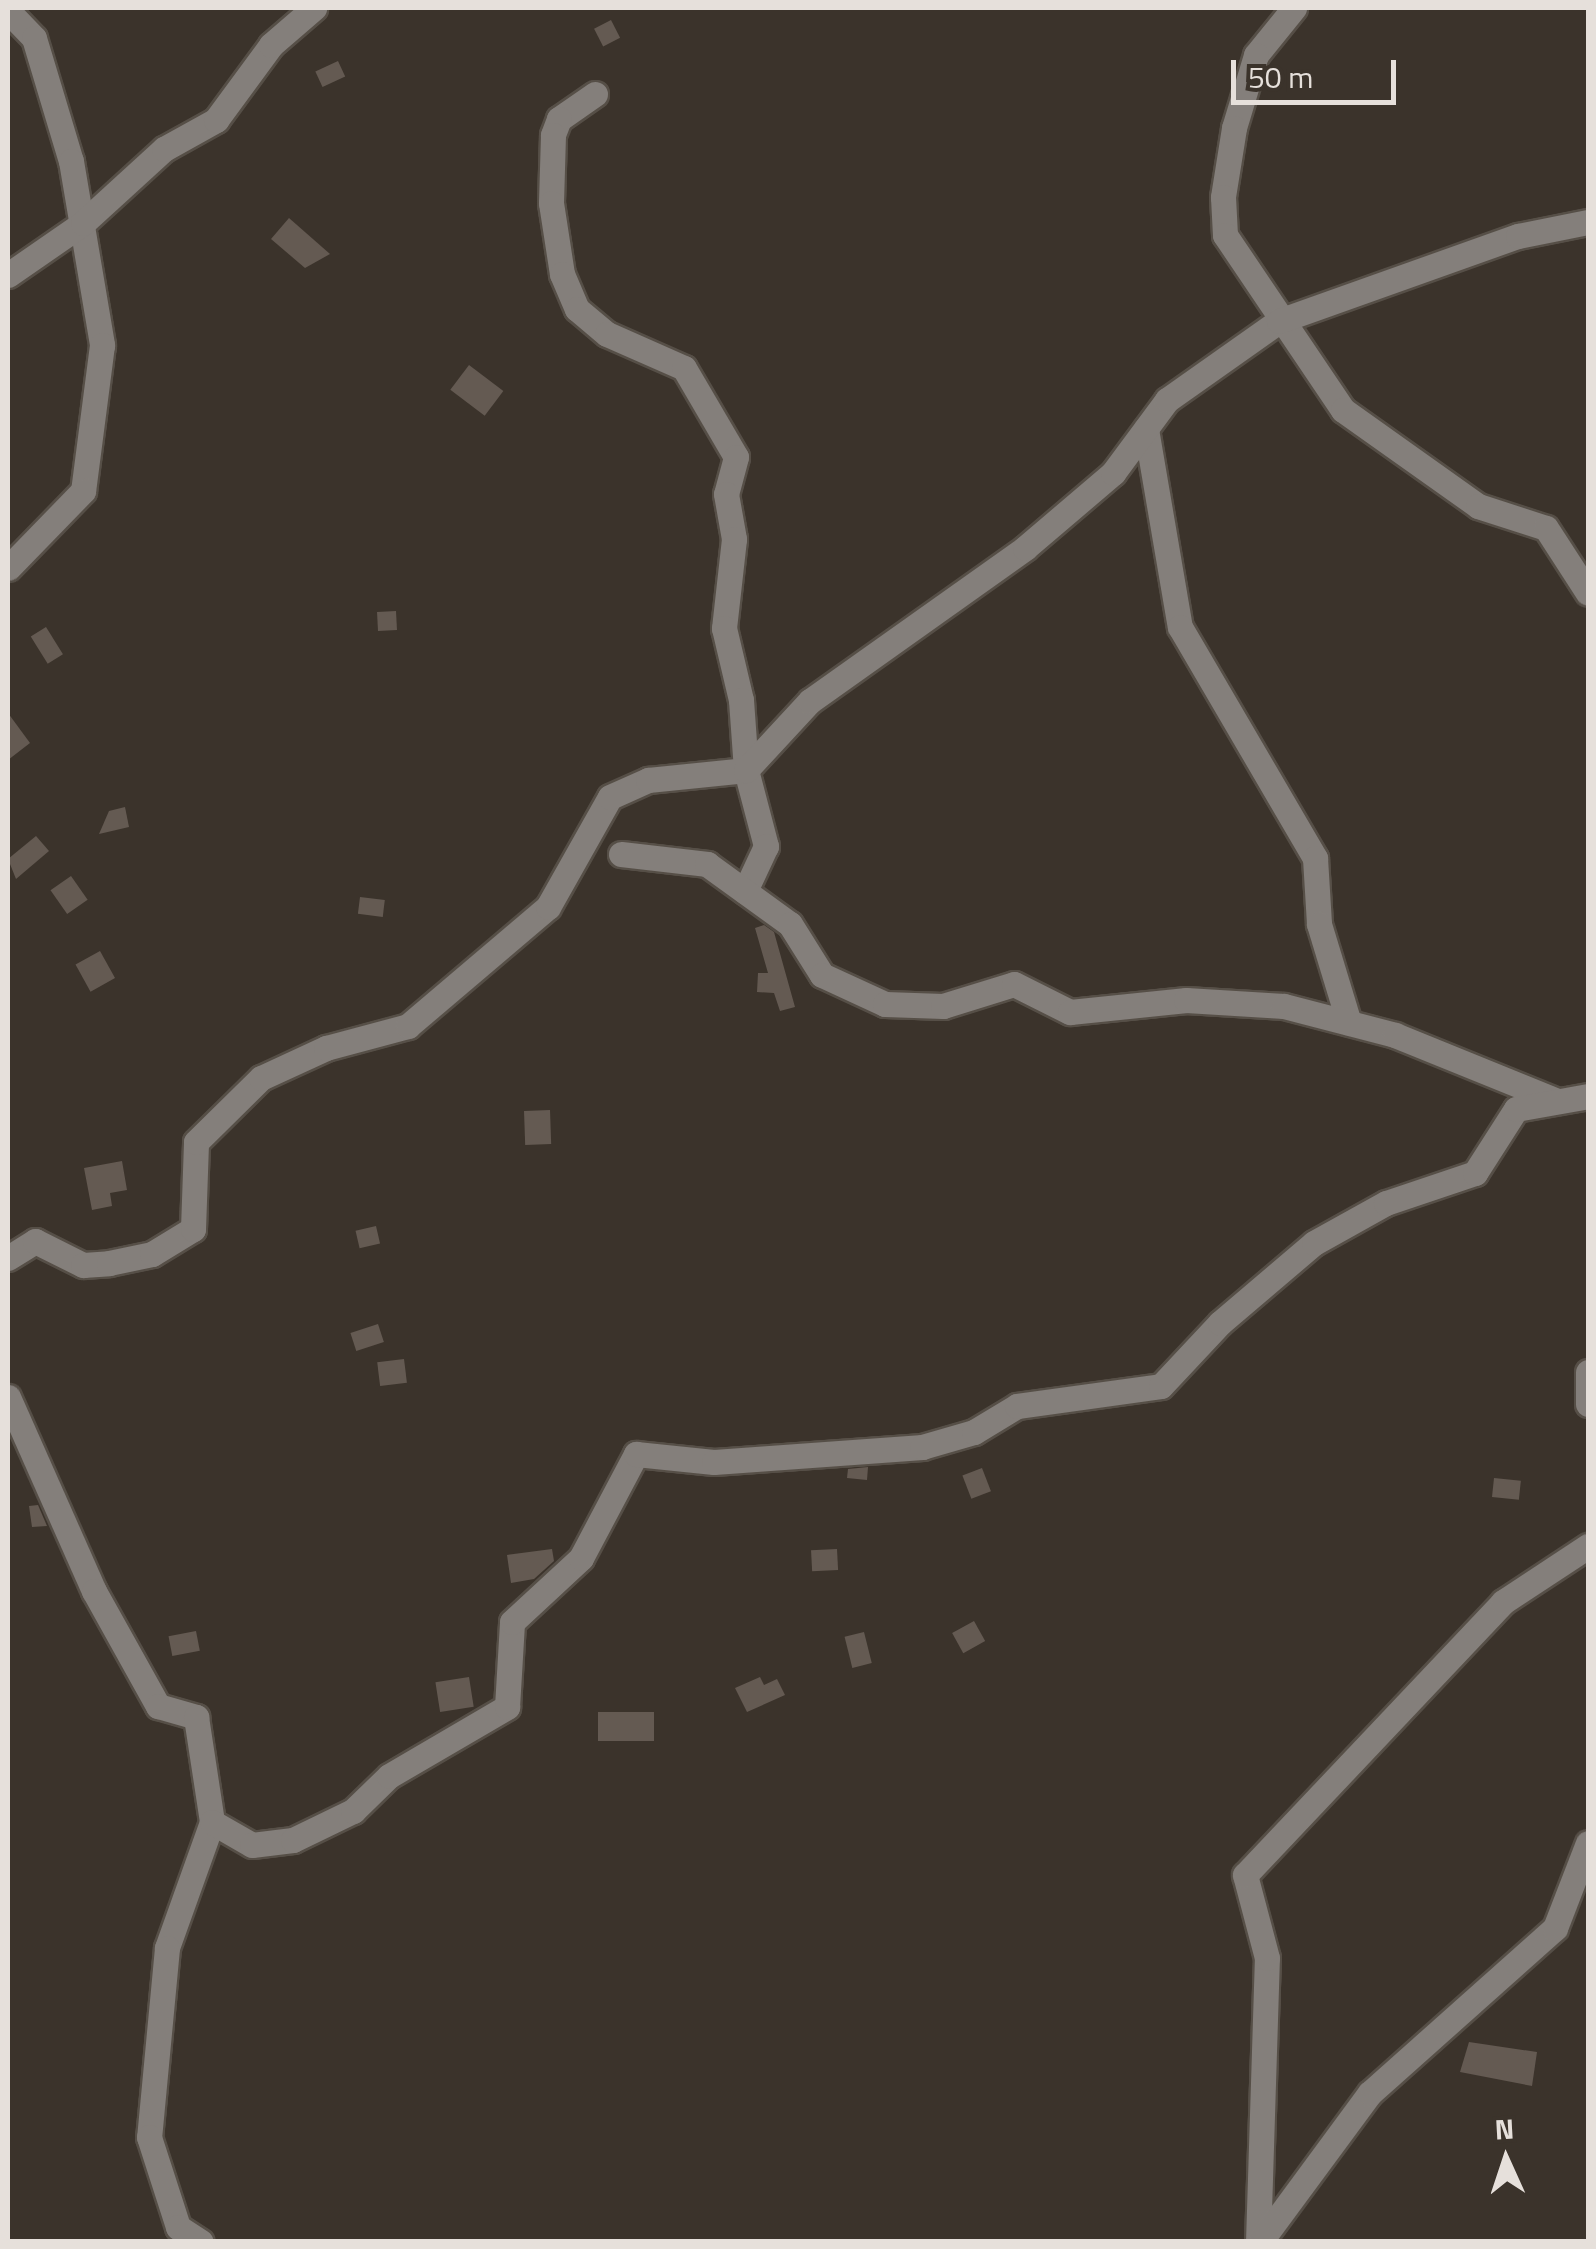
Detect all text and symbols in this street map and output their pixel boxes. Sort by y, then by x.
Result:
scale bar [1236,40,1401,102]
text: 50 m [1248,54,1313,100]
text: N [1494,2107,1515,2151]
north arrow [1456,2109,1556,2209]

